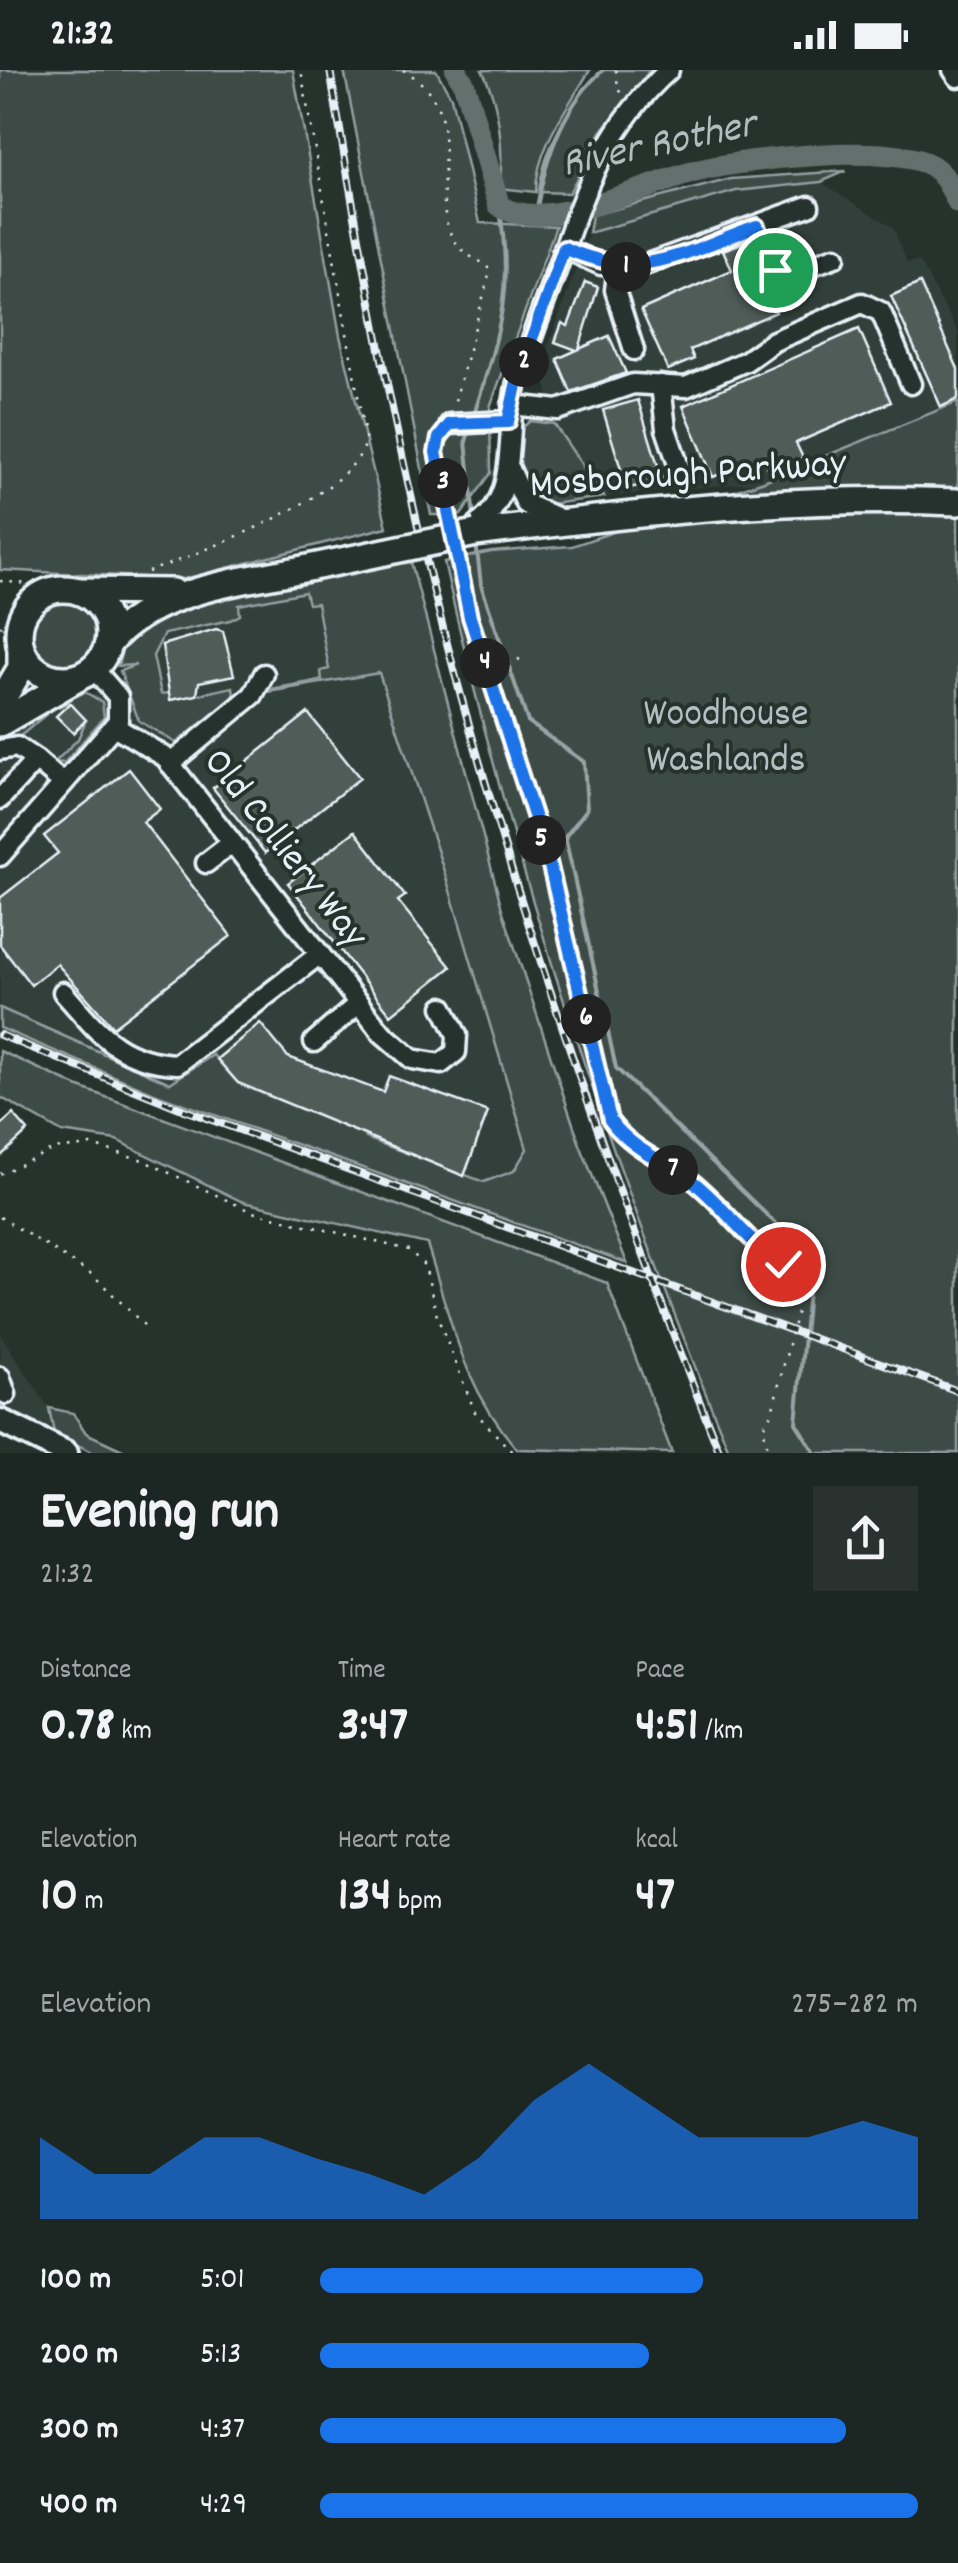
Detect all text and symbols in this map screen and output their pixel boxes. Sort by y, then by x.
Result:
text: 21:32 [50,8,115,63]
water label: River Rother [556,96,766,197]
pin [733,228,818,313]
pin: 1 [601,242,651,292]
icon: arrive [748,243,803,298]
text: 1 [623,247,629,287]
pin: 2 [499,337,549,387]
text: 2 [518,342,530,382]
street label: Mosborough Parkway [528,437,849,516]
pin: 3 [418,458,468,508]
text: 3 [437,463,449,503]
pin: 4 [460,638,510,688]
text: 4 [479,643,491,683]
park label: Woodhouse Washlands [643,688,809,791]
street label: Old Colliery Way [187,738,380,963]
pin: 5 [516,815,566,865]
text: 5 [535,820,547,860]
pin: 6 [561,994,611,1044]
text: 6 [579,999,593,1039]
pin: 7 [648,1145,698,1195]
text: 7 [668,1150,678,1190]
pin [741,1222,826,1307]
icon: check [756,1237,811,1292]
text: Evening run [40,1476,279,1555]
button: share [813,1486,918,1591]
text: 21:32 [40,1553,95,1599]
text: Distance [40,1652,131,1692]
text: Time [338,1652,386,1692]
text: Pace [635,1652,685,1692]
text: 0.78 [40,1692,115,1764]
text: 3:47 [338,1692,408,1764]
text: 4:51 [635,1692,698,1764]
text: km [115,1713,152,1753]
text: /km [698,1713,744,1753]
text: Elevation [40,1822,137,1862]
text: Heart rate [338,1822,451,1862]
text: kcal [635,1822,678,1862]
text: 10 [40,1862,78,1934]
text: 134 [338,1862,392,1934]
text: 47 [635,1862,675,1934]
text: m [78,1883,104,1923]
text: bpm [392,1883,442,1923]
text: Elevation [40,1983,151,2029]
text: 275–282 m [791,1983,918,2029]
text: 100 m [40,2258,111,2304]
text: 5:01 [200,2258,245,2304]
text: 200 m [40,2333,118,2379]
text: 5:13 [200,2333,241,2379]
text: 300 m [40,2408,118,2454]
text: 4:37 [200,2408,245,2454]
text: 400 m [40,2483,117,2529]
text: 4:29 [200,2483,247,2529]

